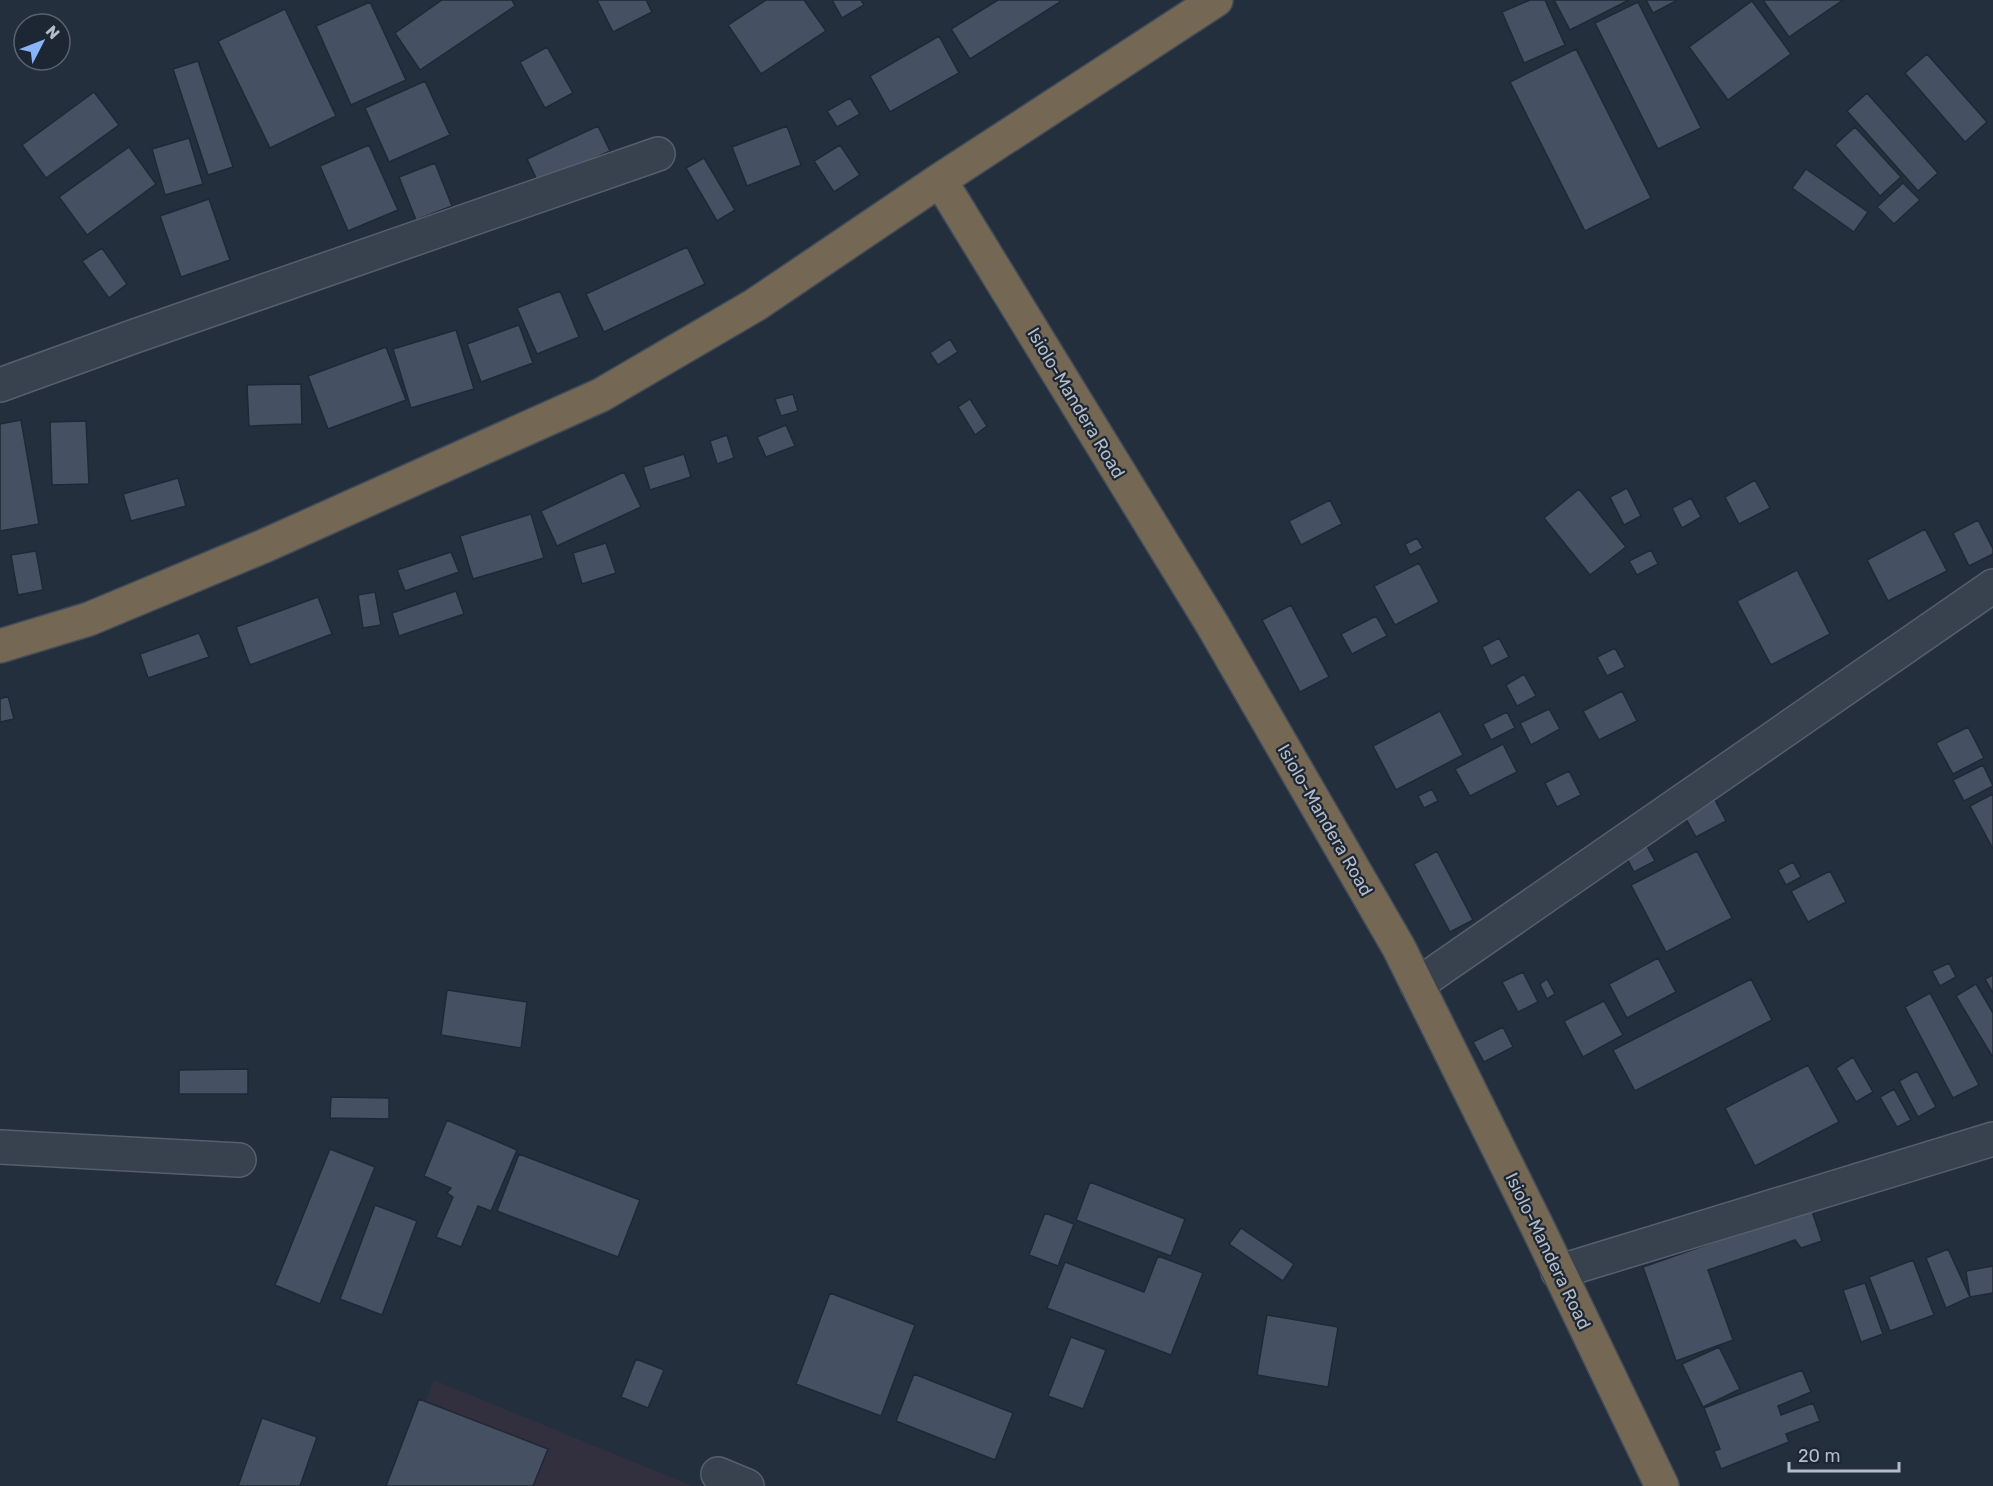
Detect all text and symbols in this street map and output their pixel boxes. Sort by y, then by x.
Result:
north arrow [12,12,72,72]
text: N [42,22,64,43]
street label: Isiolo-Mandera Road [1022,324,1130,482]
street label: Isiolo-Mandera Road [1273,740,1377,900]
street label: Isiolo-Mandera Road [1500,1169,1596,1333]
scale bar [1789,1435,1898,1473]
text: 20 m [1798,1445,1840,1467]

